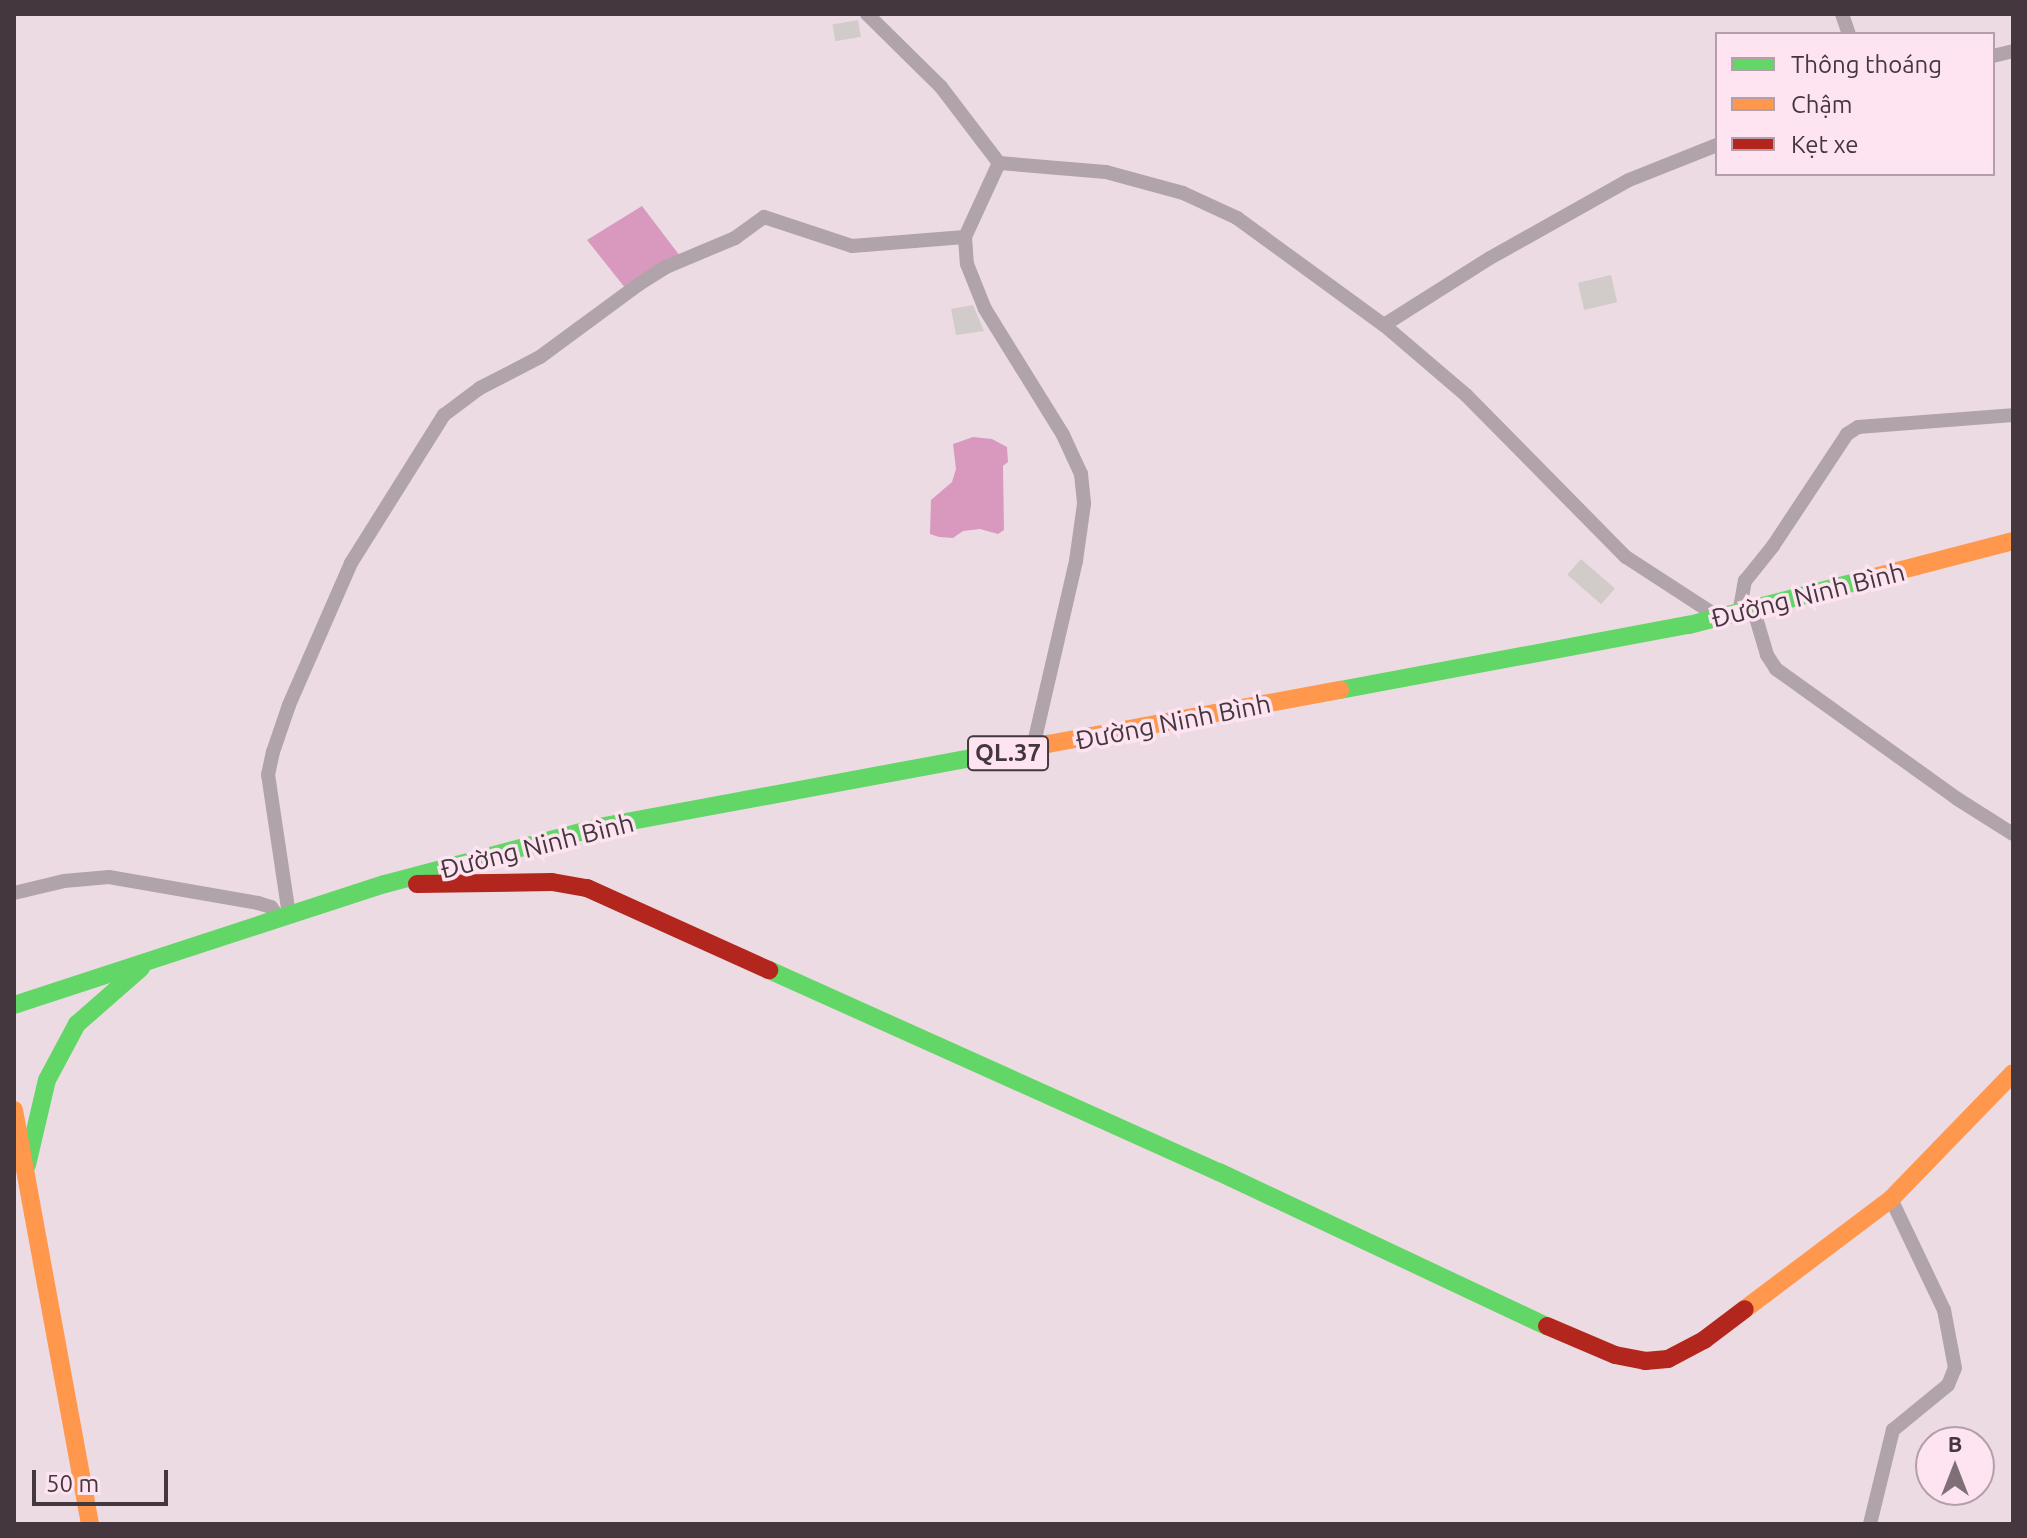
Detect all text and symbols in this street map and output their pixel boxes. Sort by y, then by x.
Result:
legend [1715,32,1995,176]
text: Thông thoáng [1791,51,1942,78]
text: Chậm [1791,91,1852,118]
text: Kẹt xe [1791,131,1859,158]
street label: Đường Ninh Bình [1708,556,1908,634]
street label: Đường Ninh Bình [1073,688,1273,756]
road number: QL.37 [966,733,1050,773]
street label: Đường Ninh Bình [437,807,637,885]
north arrow [1915,1426,1995,1506]
text: B [1948,1431,1962,1456]
scale bar [36,1454,172,1504]
text: 50 m [46,1470,99,1497]

